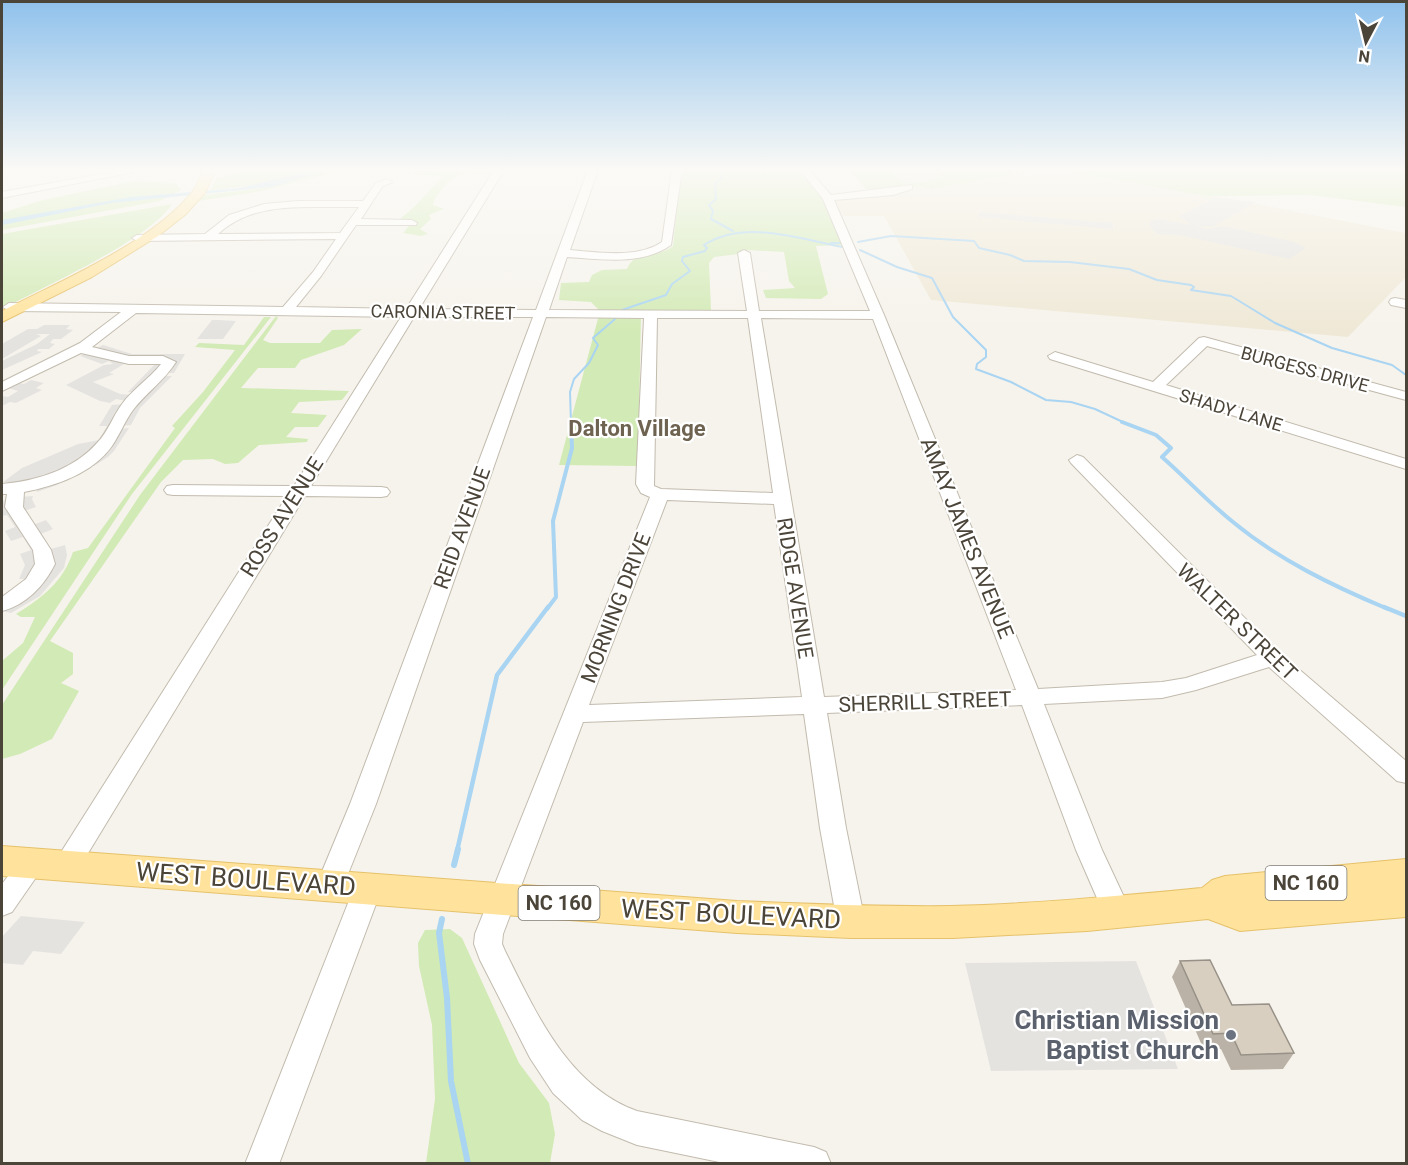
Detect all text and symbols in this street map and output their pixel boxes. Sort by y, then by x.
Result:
north arrow [1336,12,1396,72]
text: N [1357,46,1371,67]
street label: CARONIA STREET [370,300,516,324]
street label: BURGESS DRIVE [1239,342,1371,396]
street label: SHADY LANE [1177,384,1285,436]
district label: Dalton Village [568,416,706,441]
street label: AMAY JAMES AVENUE [916,434,1018,642]
street label: ROSS AVENUE [236,453,328,581]
street label: REID AVENUE [429,464,495,592]
street label: RIDGE AVENUE [772,516,818,660]
street label: MORNING DRIVE [576,530,656,686]
street label: WALTER STREET [1172,559,1302,686]
street label: SHERRILL STREET [838,687,1013,717]
street label: WEST BOULEVARD [135,856,357,902]
road number: NC 160 [1266,866,1346,900]
road number: NC 160 [518,886,600,920]
street label: WEST BOULEVARD [620,893,842,935]
place label: Christian Mission Baptist Church [1015,1005,1219,1065]
marker: Christian Mission Baptist Church [1224,1028,1238,1042]

